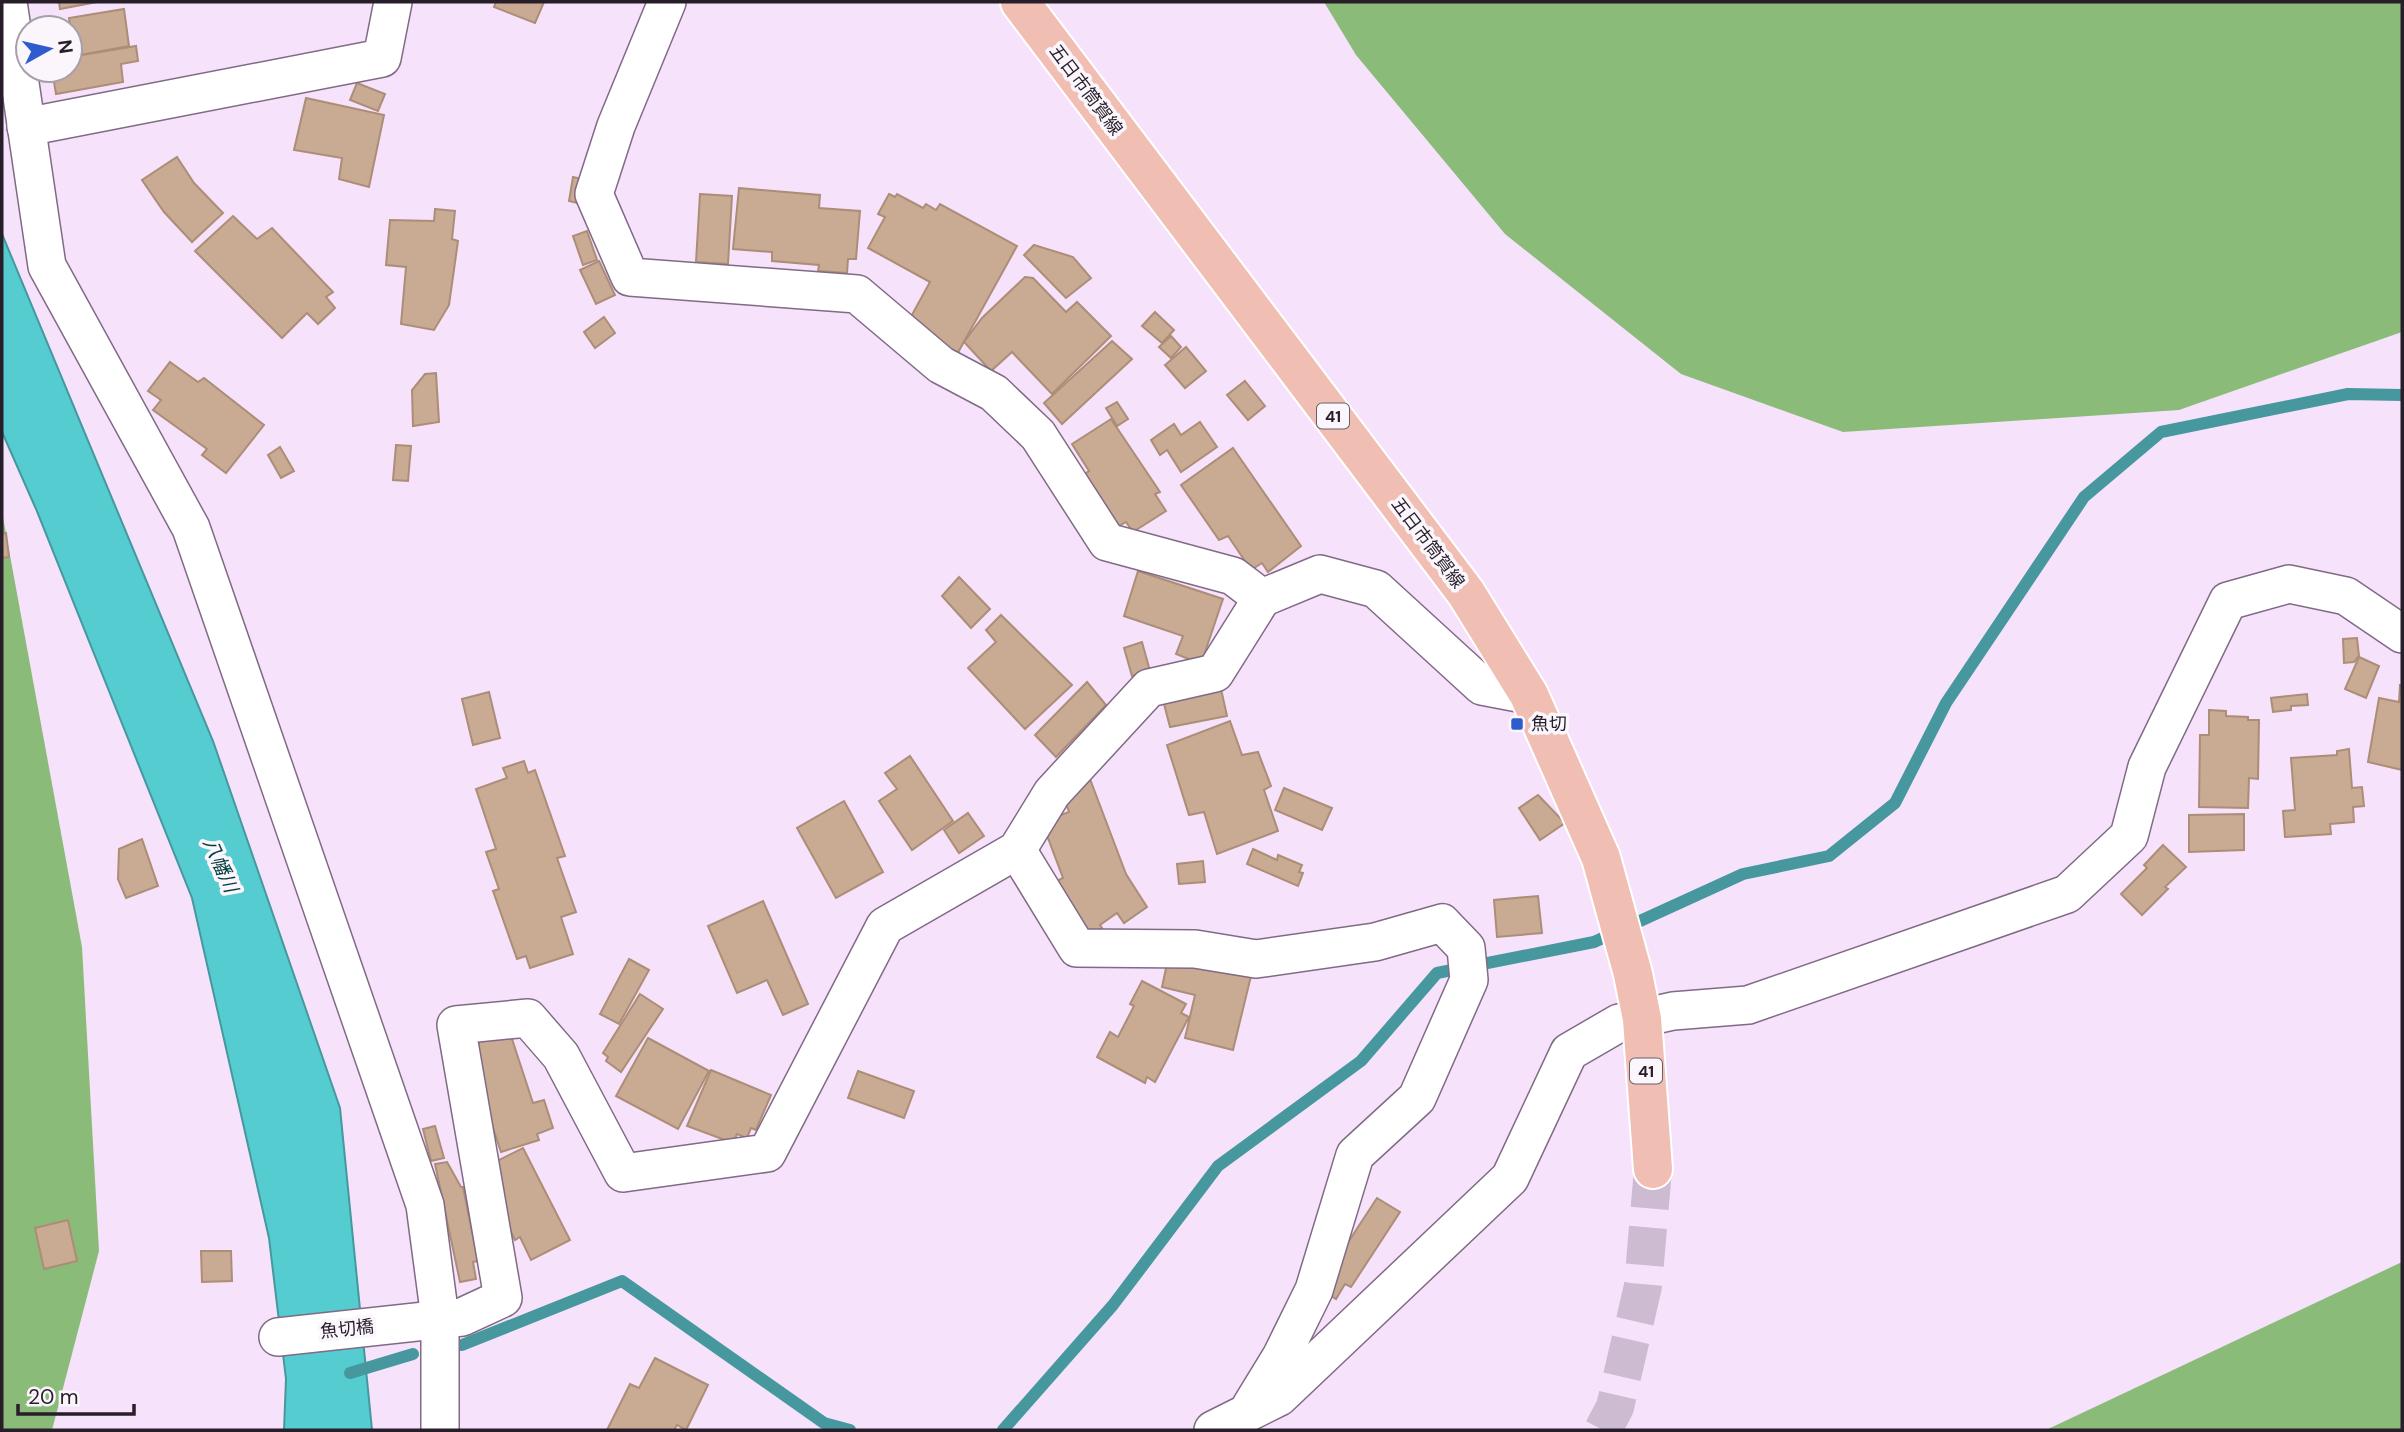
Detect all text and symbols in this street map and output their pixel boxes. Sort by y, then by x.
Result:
north arrow [14,14,84,84]
text: N [52,38,79,55]
street label: 五日市筒賀線 [1044,40,1128,140]
road number: 41 [1317,404,1349,428]
street label: 五日市筒賀線 [1386,493,1470,593]
place label: 魚切 [1531,712,1567,736]
marker: 魚切 [1509,716,1525,732]
water label: 八幡川 [198,834,244,898]
road number: 41 [1630,1058,1662,1084]
street label: 魚切橋 [319,1314,375,1344]
scale bar [18,1372,133,1416]
text: 20 m [28,1383,79,1411]

